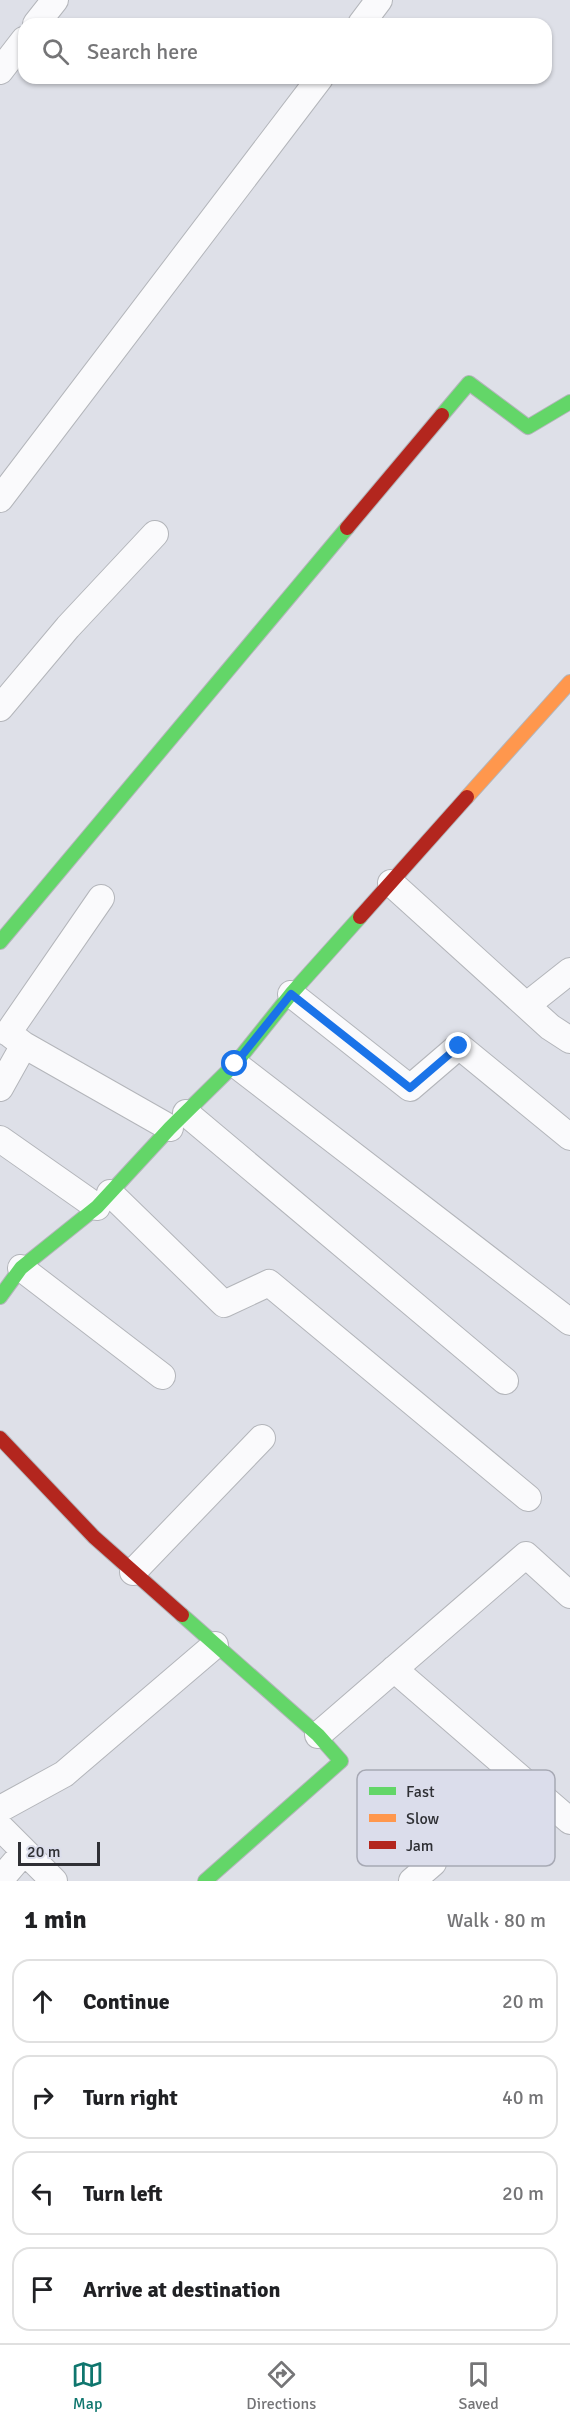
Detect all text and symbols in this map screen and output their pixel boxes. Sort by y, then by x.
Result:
search box [18,18,552,84]
icon: search [39,35,72,68]
text: Search here [87,38,198,65]
route end [445,1032,471,1058]
route start [221,1050,247,1076]
legend [357,1770,555,1866]
text: Fast [406,1782,435,1802]
text: Slow [406,1809,440,1829]
text: Jam [406,1836,434,1856]
scale bar [18,1839,100,1866]
text: 20 m [27,1842,61,1862]
text: 1 min [24,1904,87,1936]
text: Walk · 80 m [447,1908,546,1933]
icon: ahead [26,1985,59,2018]
text: Continue [83,1988,170,2015]
text: 20 m [502,1989,544,2014]
icon: right [26,2081,59,2114]
text: Turn right [83,2084,178,2111]
text: 40 m [502,2085,544,2110]
icon: left [26,2177,59,2210]
text: Turn left [83,2180,163,2207]
text: 20 m [502,2181,544,2206]
icon: arrive [26,2273,59,2306]
text: Arrive at destination [83,2276,280,2303]
tab: Map [71,2358,104,2414]
tab: Directions [246,2358,316,2414]
tab: Saved [459,2358,499,2414]

